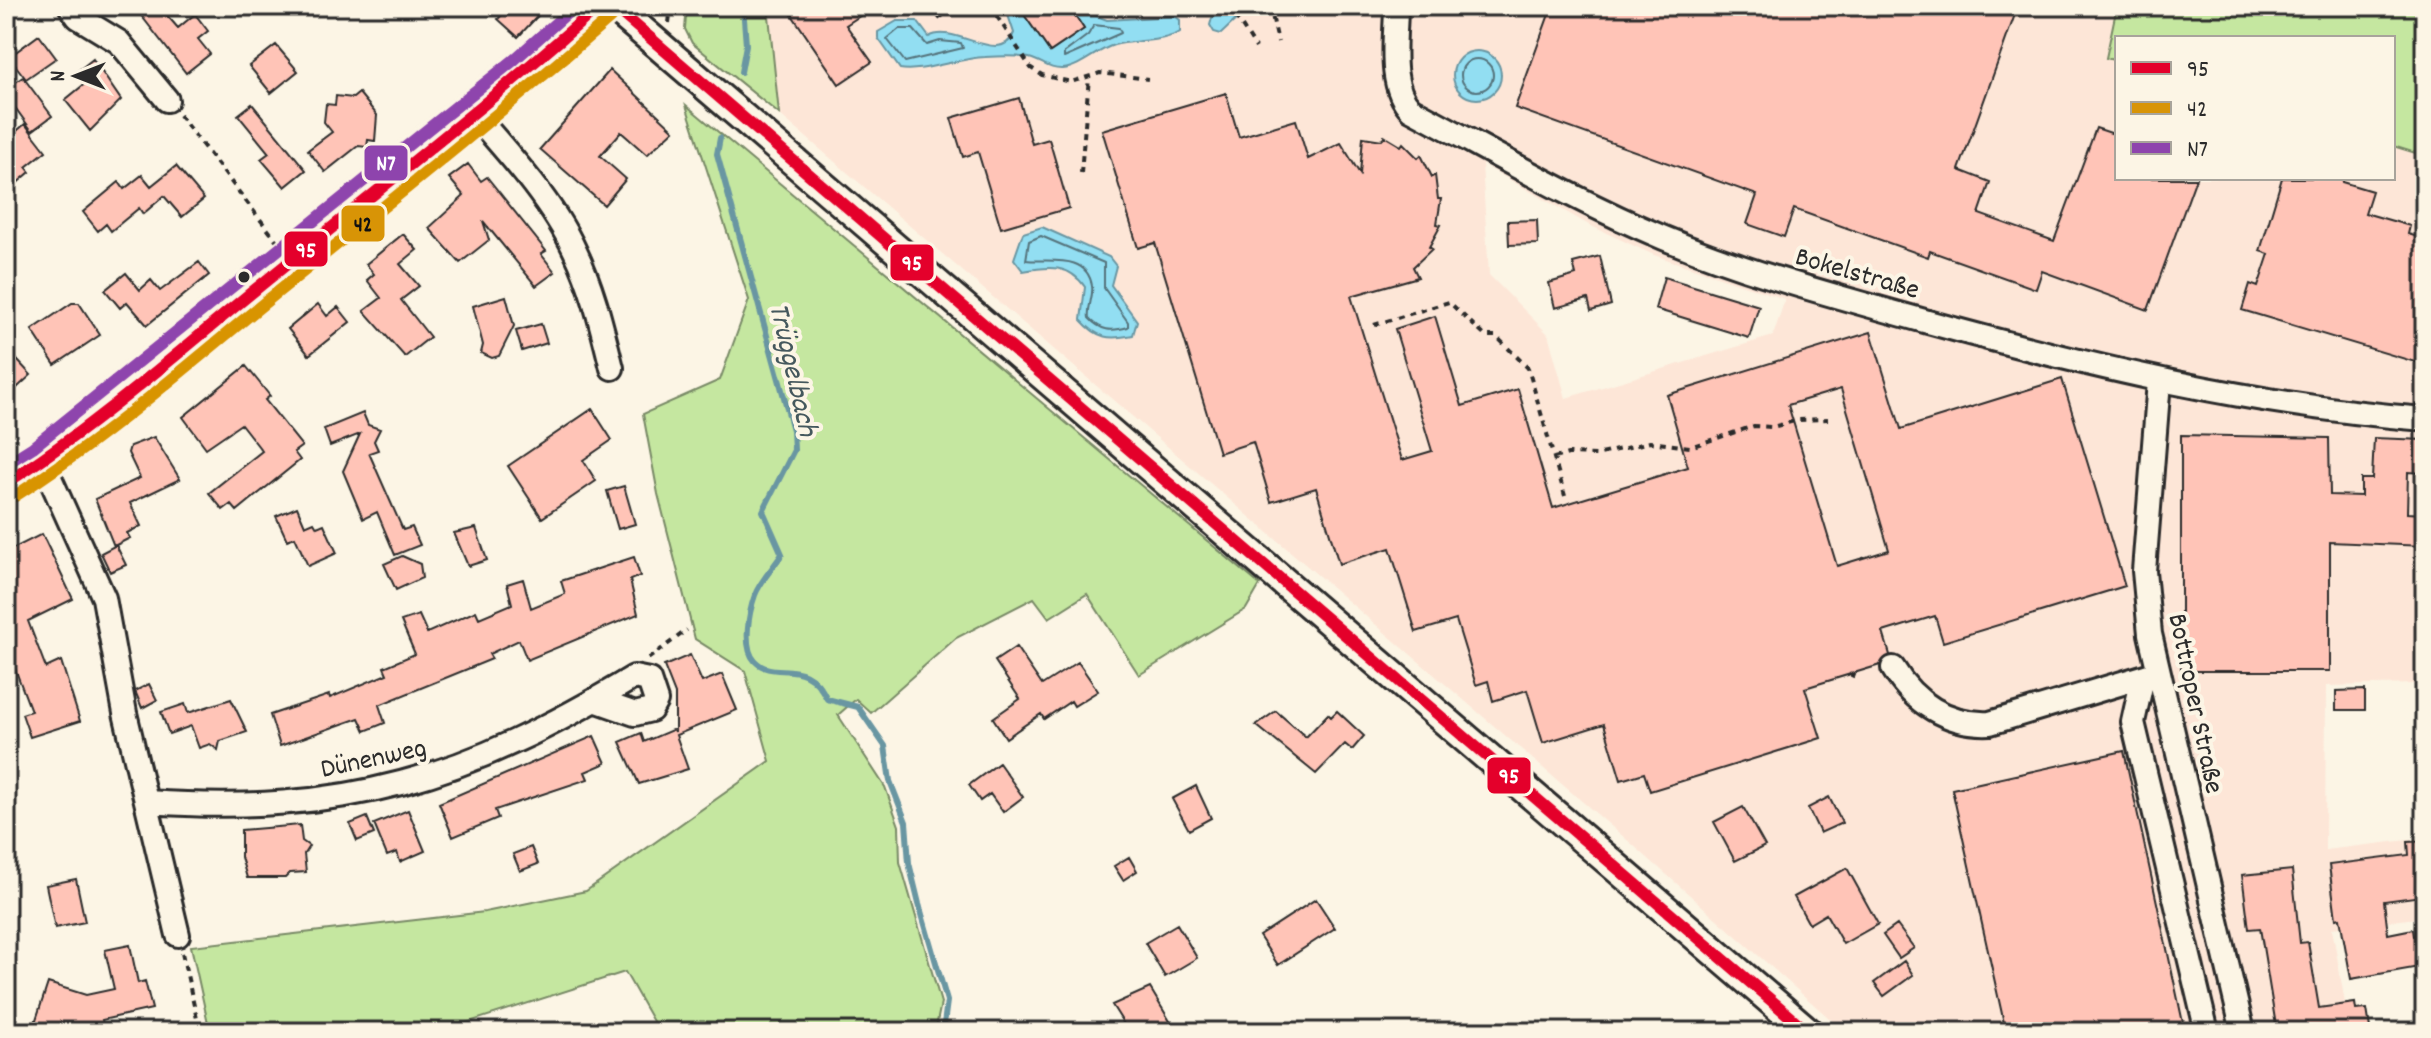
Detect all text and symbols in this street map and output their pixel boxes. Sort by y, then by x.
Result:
north arrow [36,36,116,116]
legend [2115,36,2395,180]
text: 95 [2187,54,2209,88]
text: N [44,70,75,81]
text: 42 [2187,94,2207,128]
text: N7 [2187,134,2208,168]
line badge: N7 [363,144,409,182]
text: N7 [376,150,396,181]
line badge: 42 [340,204,386,243]
text: 42 [354,211,372,242]
line badge: 95 [283,230,329,268]
text: 95 [296,237,316,268]
street label: Bokelstraße [1790,239,1923,313]
line badge: 95 [889,243,935,282]
text: 95 [902,250,922,281]
unlabelled marker [236,269,252,285]
water label: Trüggelbach [754,299,827,442]
street label: Bottroper Straße [2155,610,2232,798]
street label: Dünenweg [317,730,431,792]
line badge: 95 [1486,756,1532,795]
text: 95 [1499,763,1519,794]

